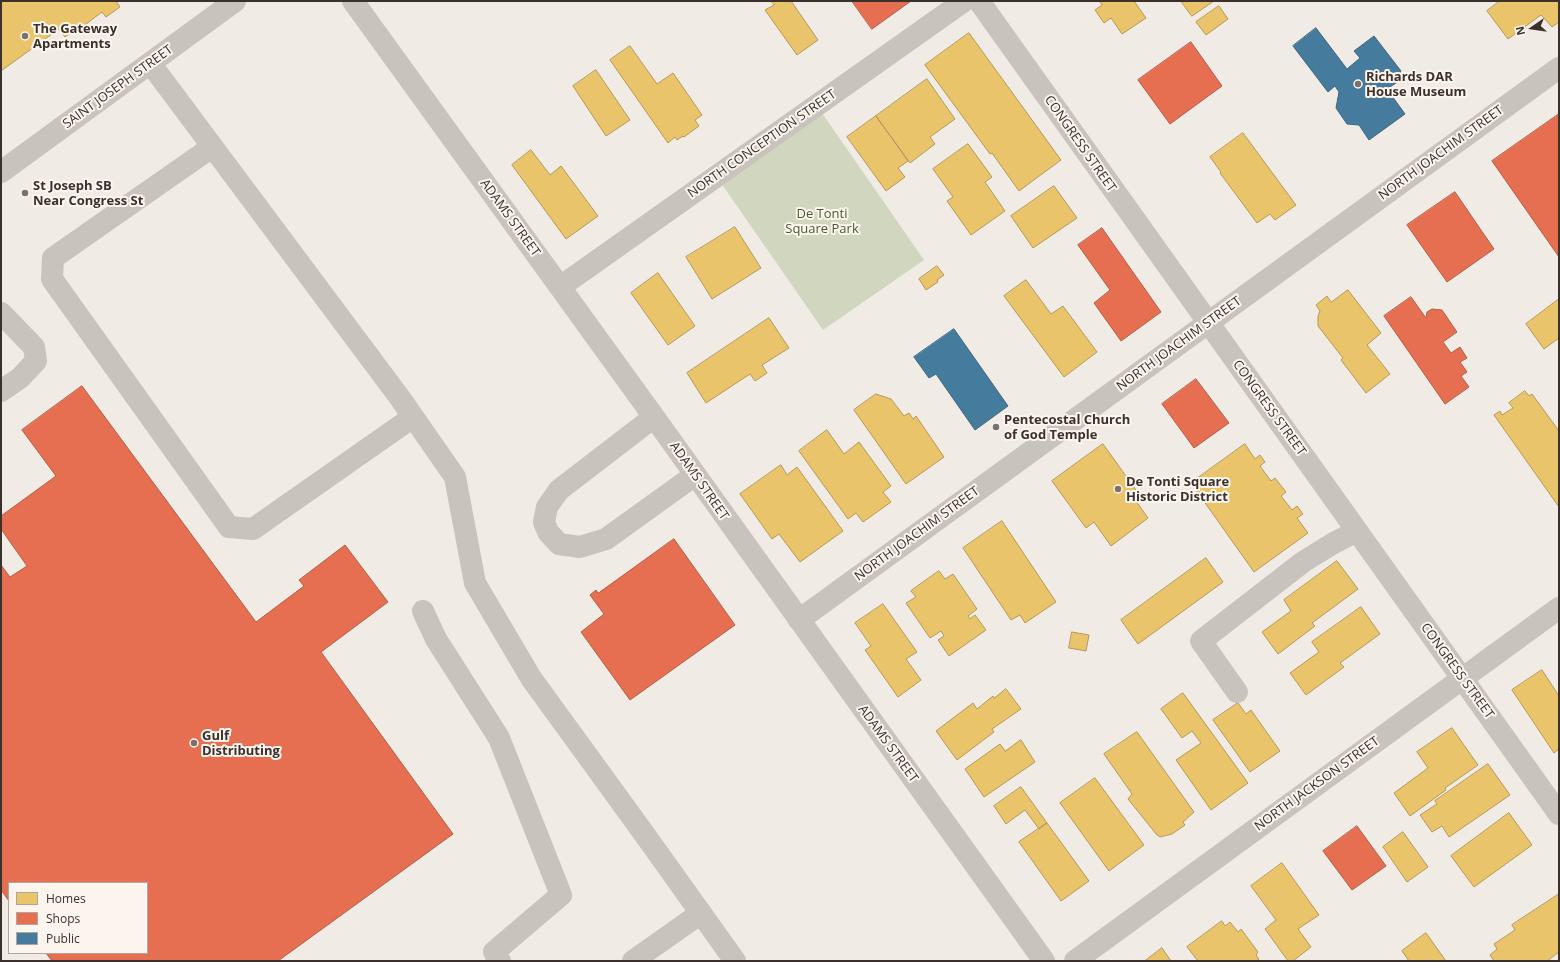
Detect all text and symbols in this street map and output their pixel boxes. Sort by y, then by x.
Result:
north arrow [1512,8,1552,48]
place label: The Gateway Apartments [33,21,117,52]
text: N [1512,25,1528,37]
marker: The Gateway Apartments [20,31,30,41]
street label: SAINT JOSEPH STREET [60,42,176,132]
place label: Richards DAR House Museum [1366,69,1466,100]
marker: Richards DAR House Museum [1353,79,1363,89]
street label: NORTH CONCEPTION STREET [685,87,839,201]
street label: CONGRESS STREET [1041,93,1119,195]
street label: NORTH JOACHIM STREET [1376,103,1506,203]
street label: ADAMS STREET [477,176,543,260]
place label: St Joseph SB Near Congress St [33,178,143,209]
marker: St Joseph SB Near Congress St [20,188,30,198]
park label: De Tonti Square Park [785,206,859,237]
street label: NORTH JOACHIM STREET [1114,294,1244,394]
street label: CONGRESS STREET [1229,357,1309,459]
place label: Pentecostal Church of God Temple [1004,412,1130,443]
marker: Pentecostal Church of God Temple [991,422,1001,432]
street label: ADAMS STREET [666,439,732,523]
place label: De Tonti Square Historic District [1126,474,1229,505]
street label: NORTH JOACHIM STREET [852,484,982,584]
marker: De Tonti Square Historic District [1113,484,1123,494]
street label: CONGRESS STREET [1417,620,1497,722]
street label: ADAMS STREET [855,702,921,786]
place label: Gulf Distributing [202,728,280,759]
street label: NORTH JACKSON STREET [1252,734,1382,834]
marker: Gulf Distributing [189,738,199,748]
legend [8,882,148,954]
text: Homes [46,890,86,907]
text: Shops [46,910,80,927]
text: Public [46,930,80,947]

